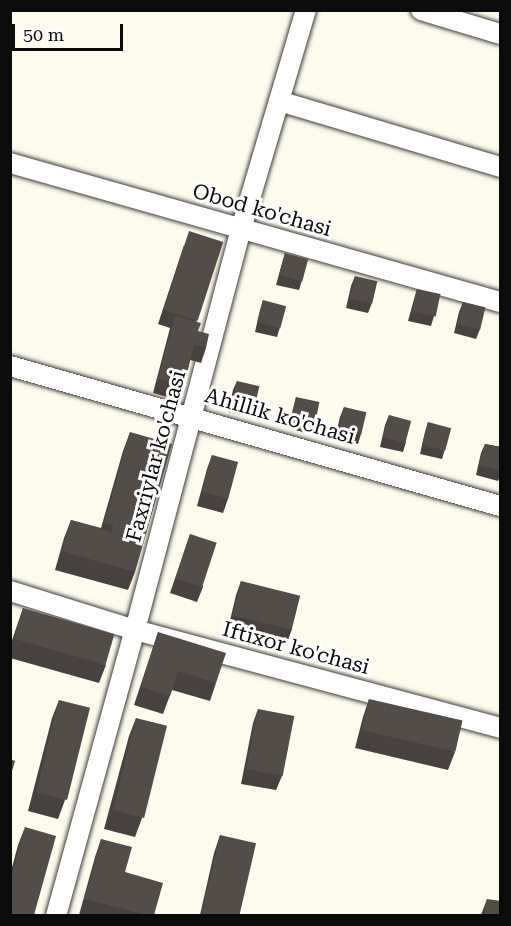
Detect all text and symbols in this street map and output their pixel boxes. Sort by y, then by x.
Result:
scale bar [15,12,126,50]
text: 50 m [23,24,64,45]
street label: Obod ko'chasi [190,178,334,242]
street label: Faxriylar ko'chasi [121,368,191,544]
street label: Ahillik ko'chasi [202,383,358,449]
street label: Iftixor ko'chasi [220,616,372,680]

